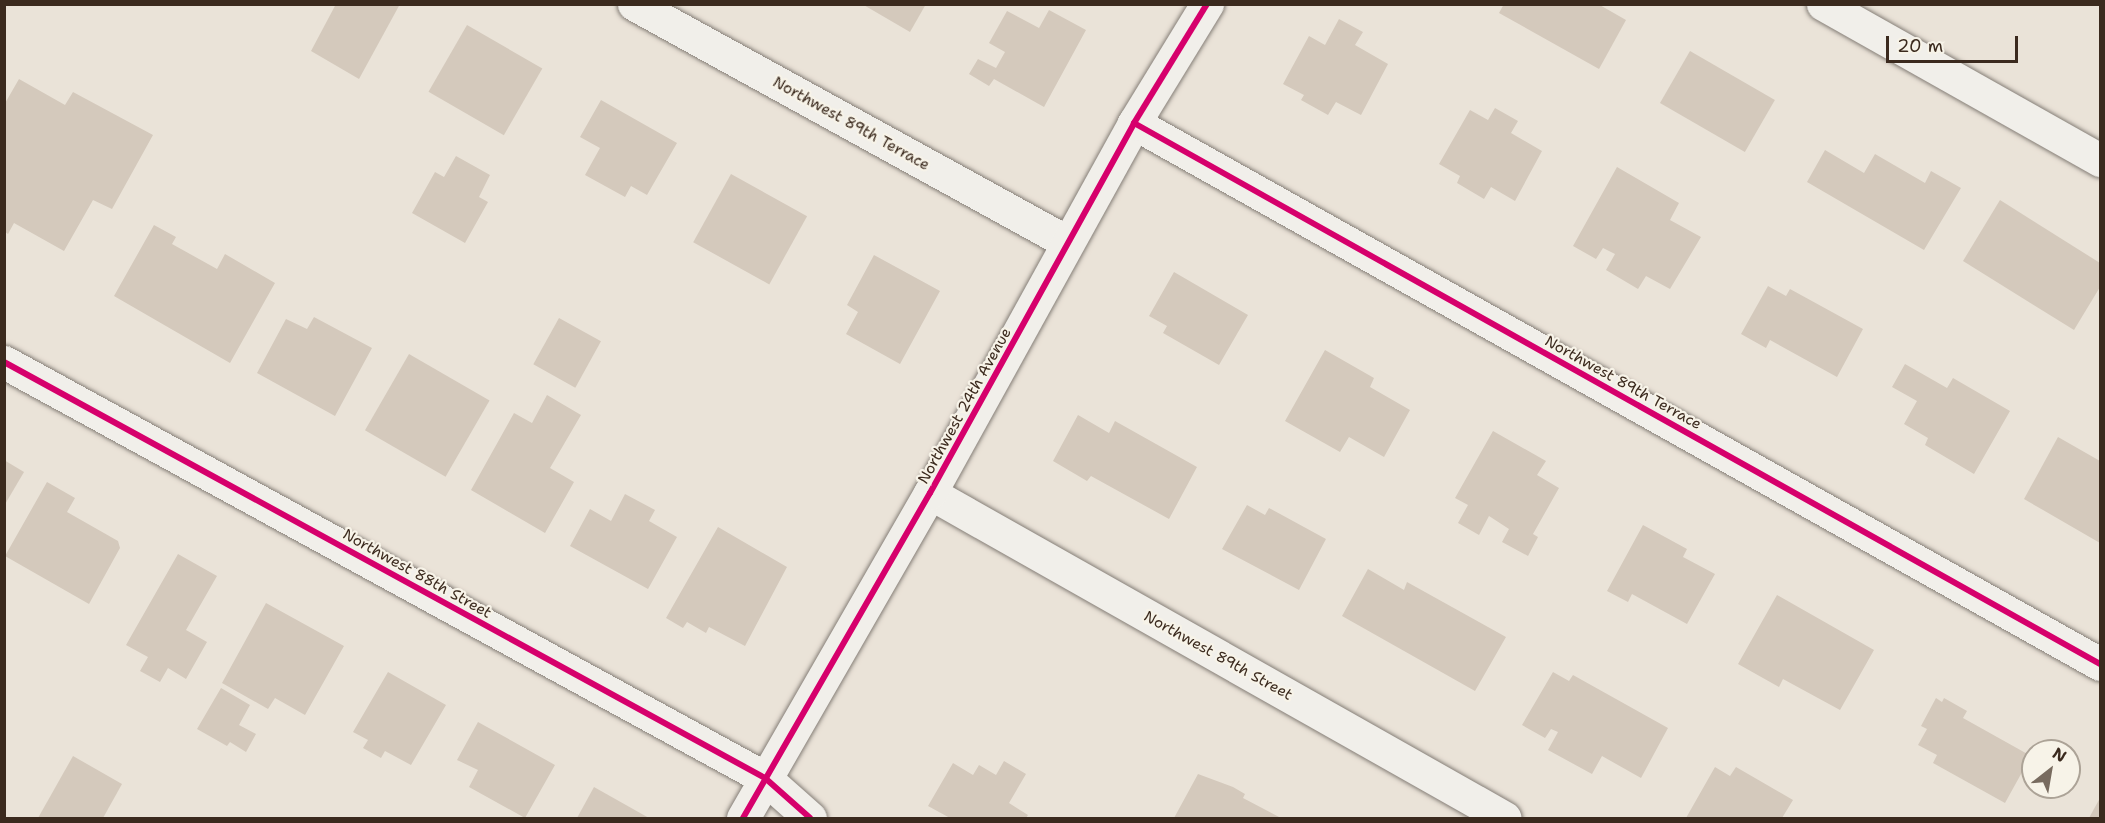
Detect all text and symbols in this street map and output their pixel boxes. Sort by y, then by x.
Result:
scale bar [1889,24,2021,62]
text: 20 m [1897,34,1943,58]
street label: Northwest 89th Terrace [770,73,932,175]
street label: Northwest 24th Avenue [915,325,1015,487]
street label: Northwest 89th Terrace [1542,332,1704,434]
street label: Northwest 88th Street [339,526,495,622]
street label: Northwest 89th Street [1141,608,1295,704]
north arrow [2021,739,2081,799]
text: N [2049,743,2070,767]

